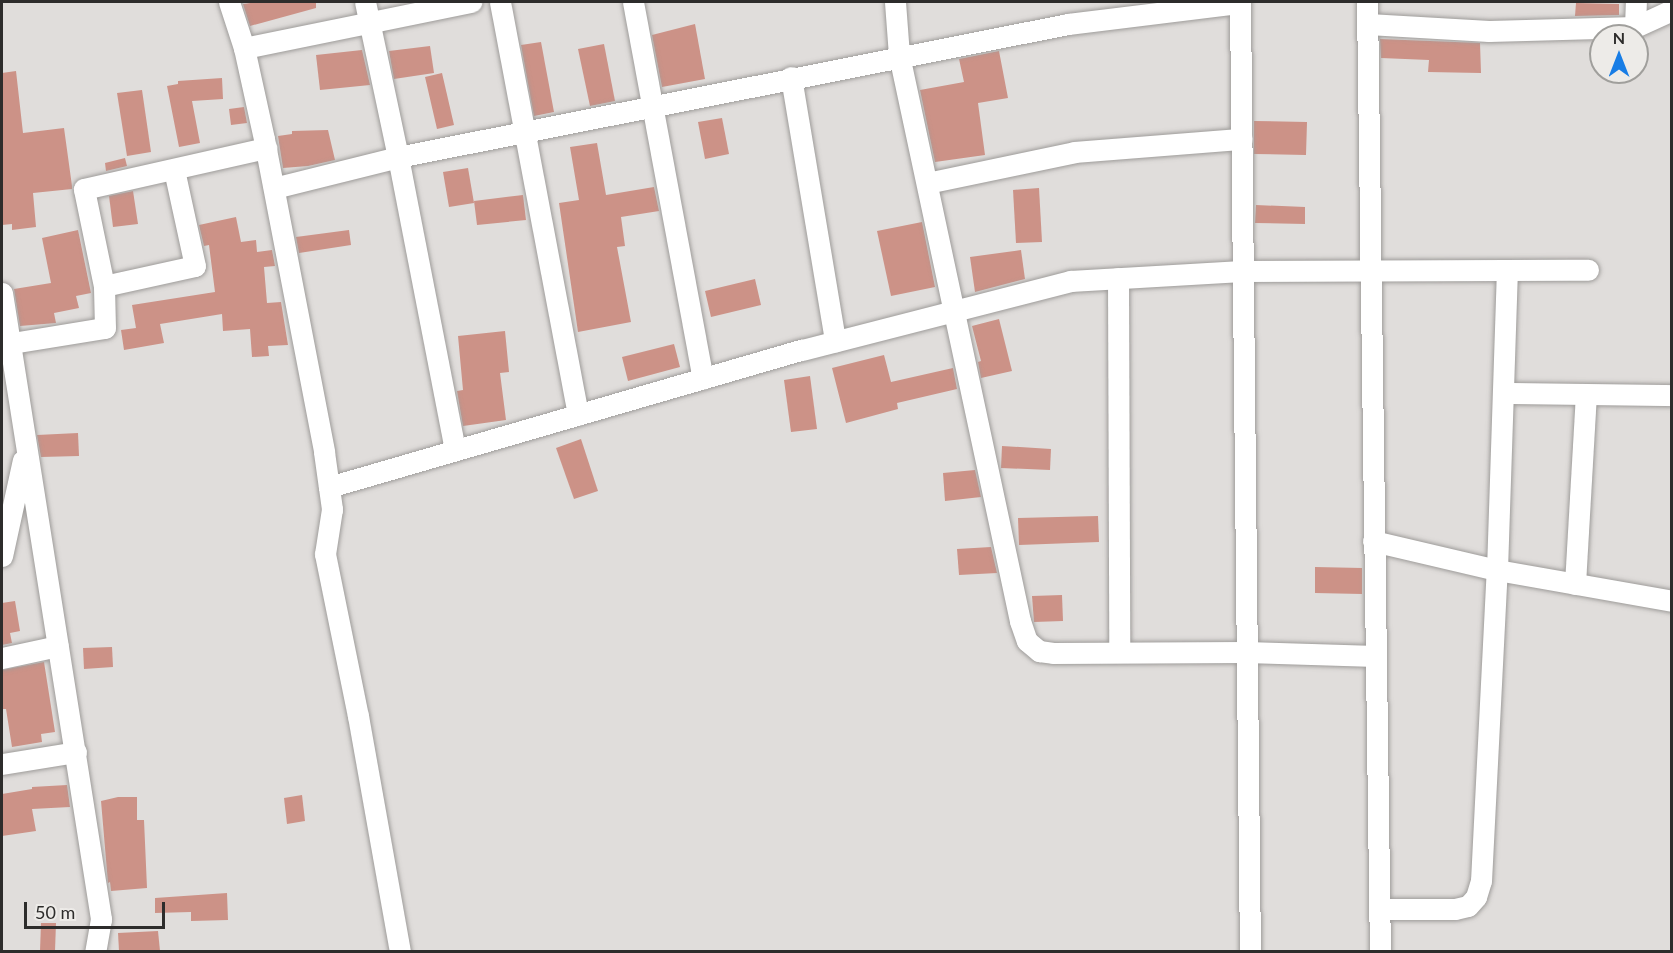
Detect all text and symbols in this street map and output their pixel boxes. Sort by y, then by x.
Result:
north arrow [1589,24,1649,84]
text: N [1613,28,1625,47]
scale bar [27,890,168,928]
text: 50 m [35,901,75,923]

